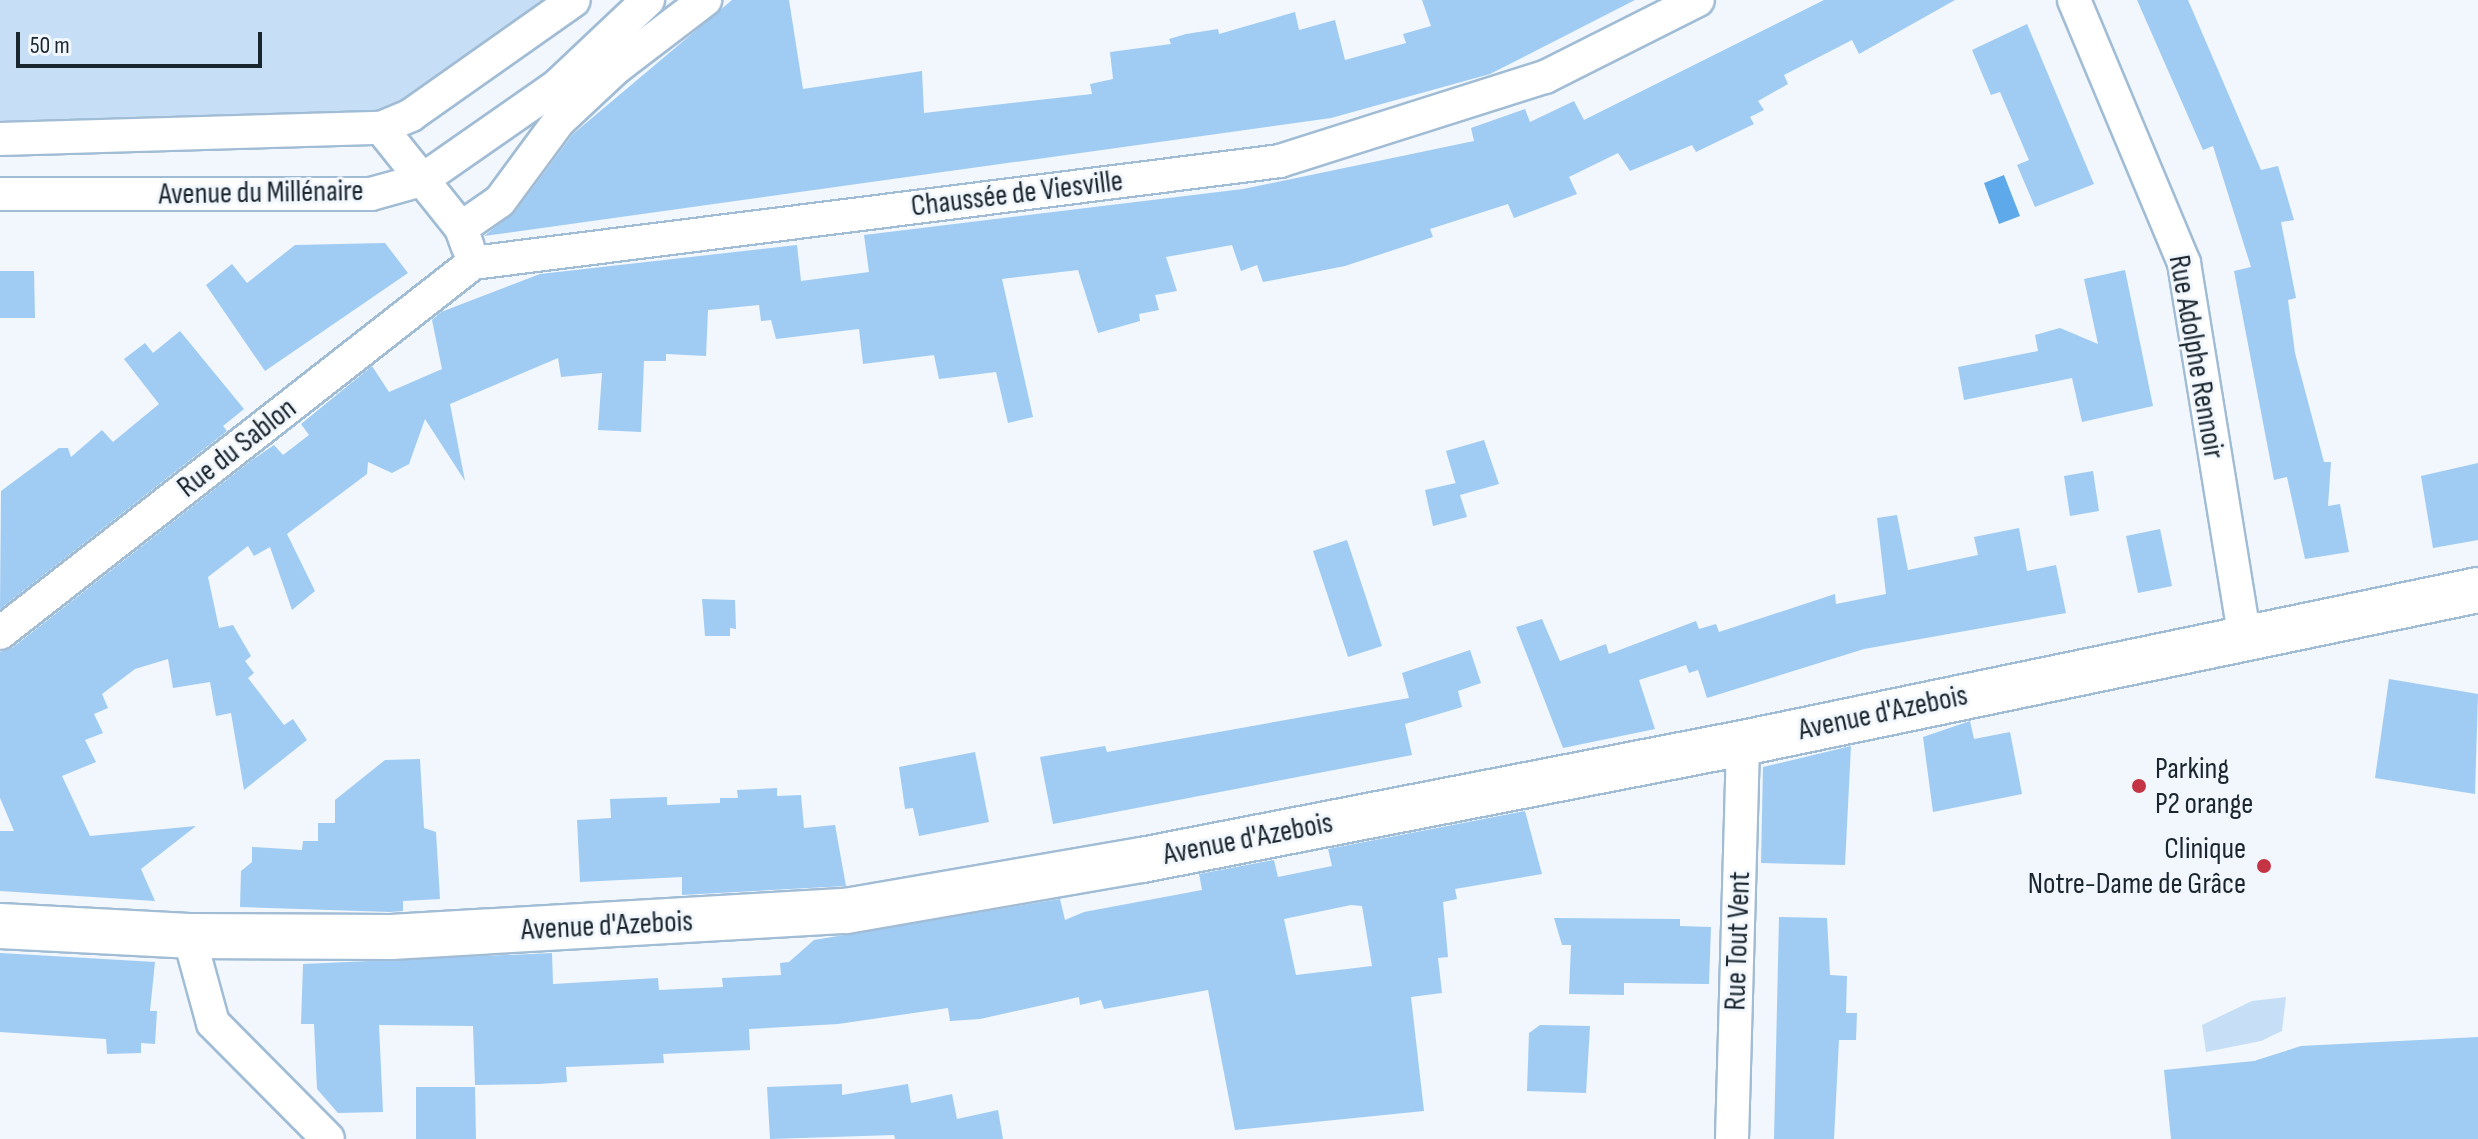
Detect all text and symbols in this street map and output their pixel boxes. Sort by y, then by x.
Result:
scale bar [20,16,266,66]
text: 50 m [30,31,70,60]
street label: Chaussée de Viesville [909,163,1125,225]
street label: Avenue du Millénaire [158,173,364,213]
street label: Rue Adolphe Rennoir [2160,252,2232,462]
street label: Rue du Sablon [170,390,304,506]
street label: Avenue d'Azebois [1795,678,1971,748]
place label: Parking P2 orange [2155,751,2253,822]
marker: Parking P2 orange [2130,777,2148,795]
street label: Avenue d'Azebois [1160,805,1336,873]
place label: Clinique Notre-Dame de Grâce [2028,831,2246,902]
marker: Clinique Notre-Dame de Grâce [2253,855,2275,877]
street label: Rue Tout Vent [1718,871,1758,1011]
street label: Avenue d'Azebois [520,904,694,948]

